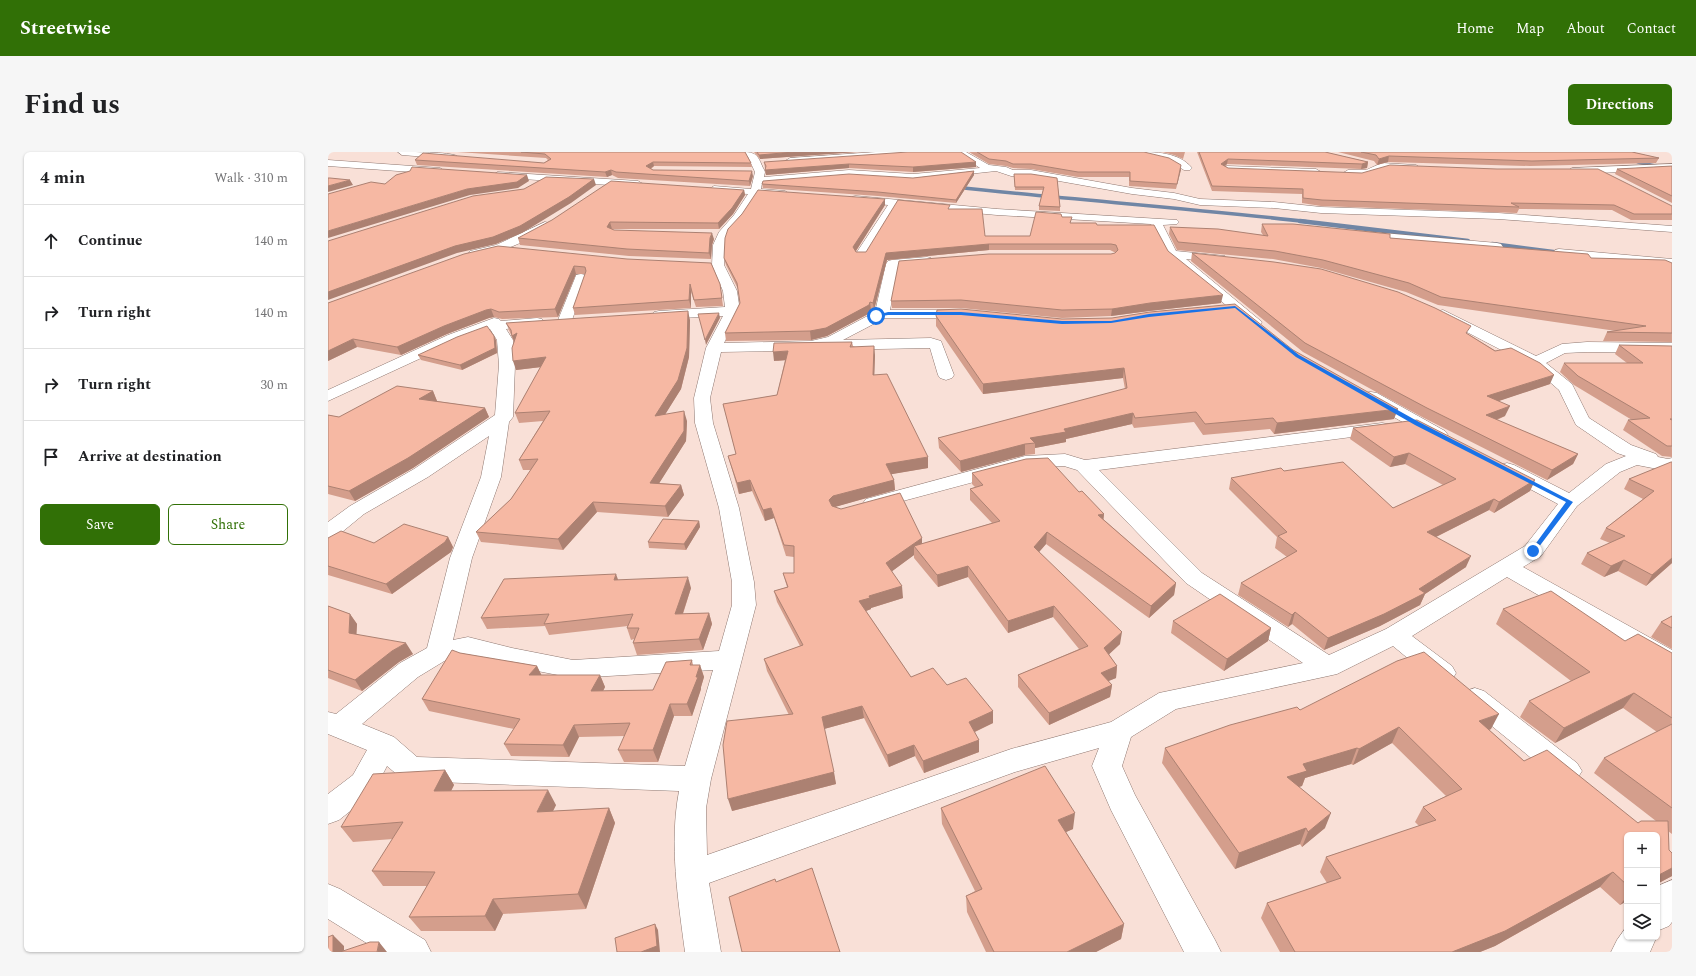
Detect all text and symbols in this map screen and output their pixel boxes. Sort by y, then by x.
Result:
text: Streetwise [20,14,111,43]
text: Home [1456,18,1494,39]
text: Map [1516,18,1544,39]
text: About [1566,18,1605,39]
text: Contact [1627,18,1676,39]
text: Find us [24,83,120,126]
button: Directions [1568,84,1672,125]
text: 4 min [40,165,85,191]
text: Walk · 310 m [214,168,288,188]
text: Continue [78,229,143,252]
icon: ahead [40,230,62,252]
text: 140 m [254,231,288,251]
text: Turn right [78,301,151,324]
icon: right [40,302,62,324]
text: 140 m [254,303,288,323]
route start [867,307,885,325]
text: Turn right [78,373,151,396]
icon: right [40,374,62,396]
text: 30 m [261,375,288,395]
text: Arrive at destination [78,445,222,468]
icon: arrive [40,446,62,468]
button: Save [40,504,160,545]
button: Share [168,504,288,545]
route end [1524,542,1542,560]
map controls [1624,832,1660,940]
button: + [1624,832,1660,868]
button: − [1624,868,1660,904]
button: layers [1624,904,1660,940]

